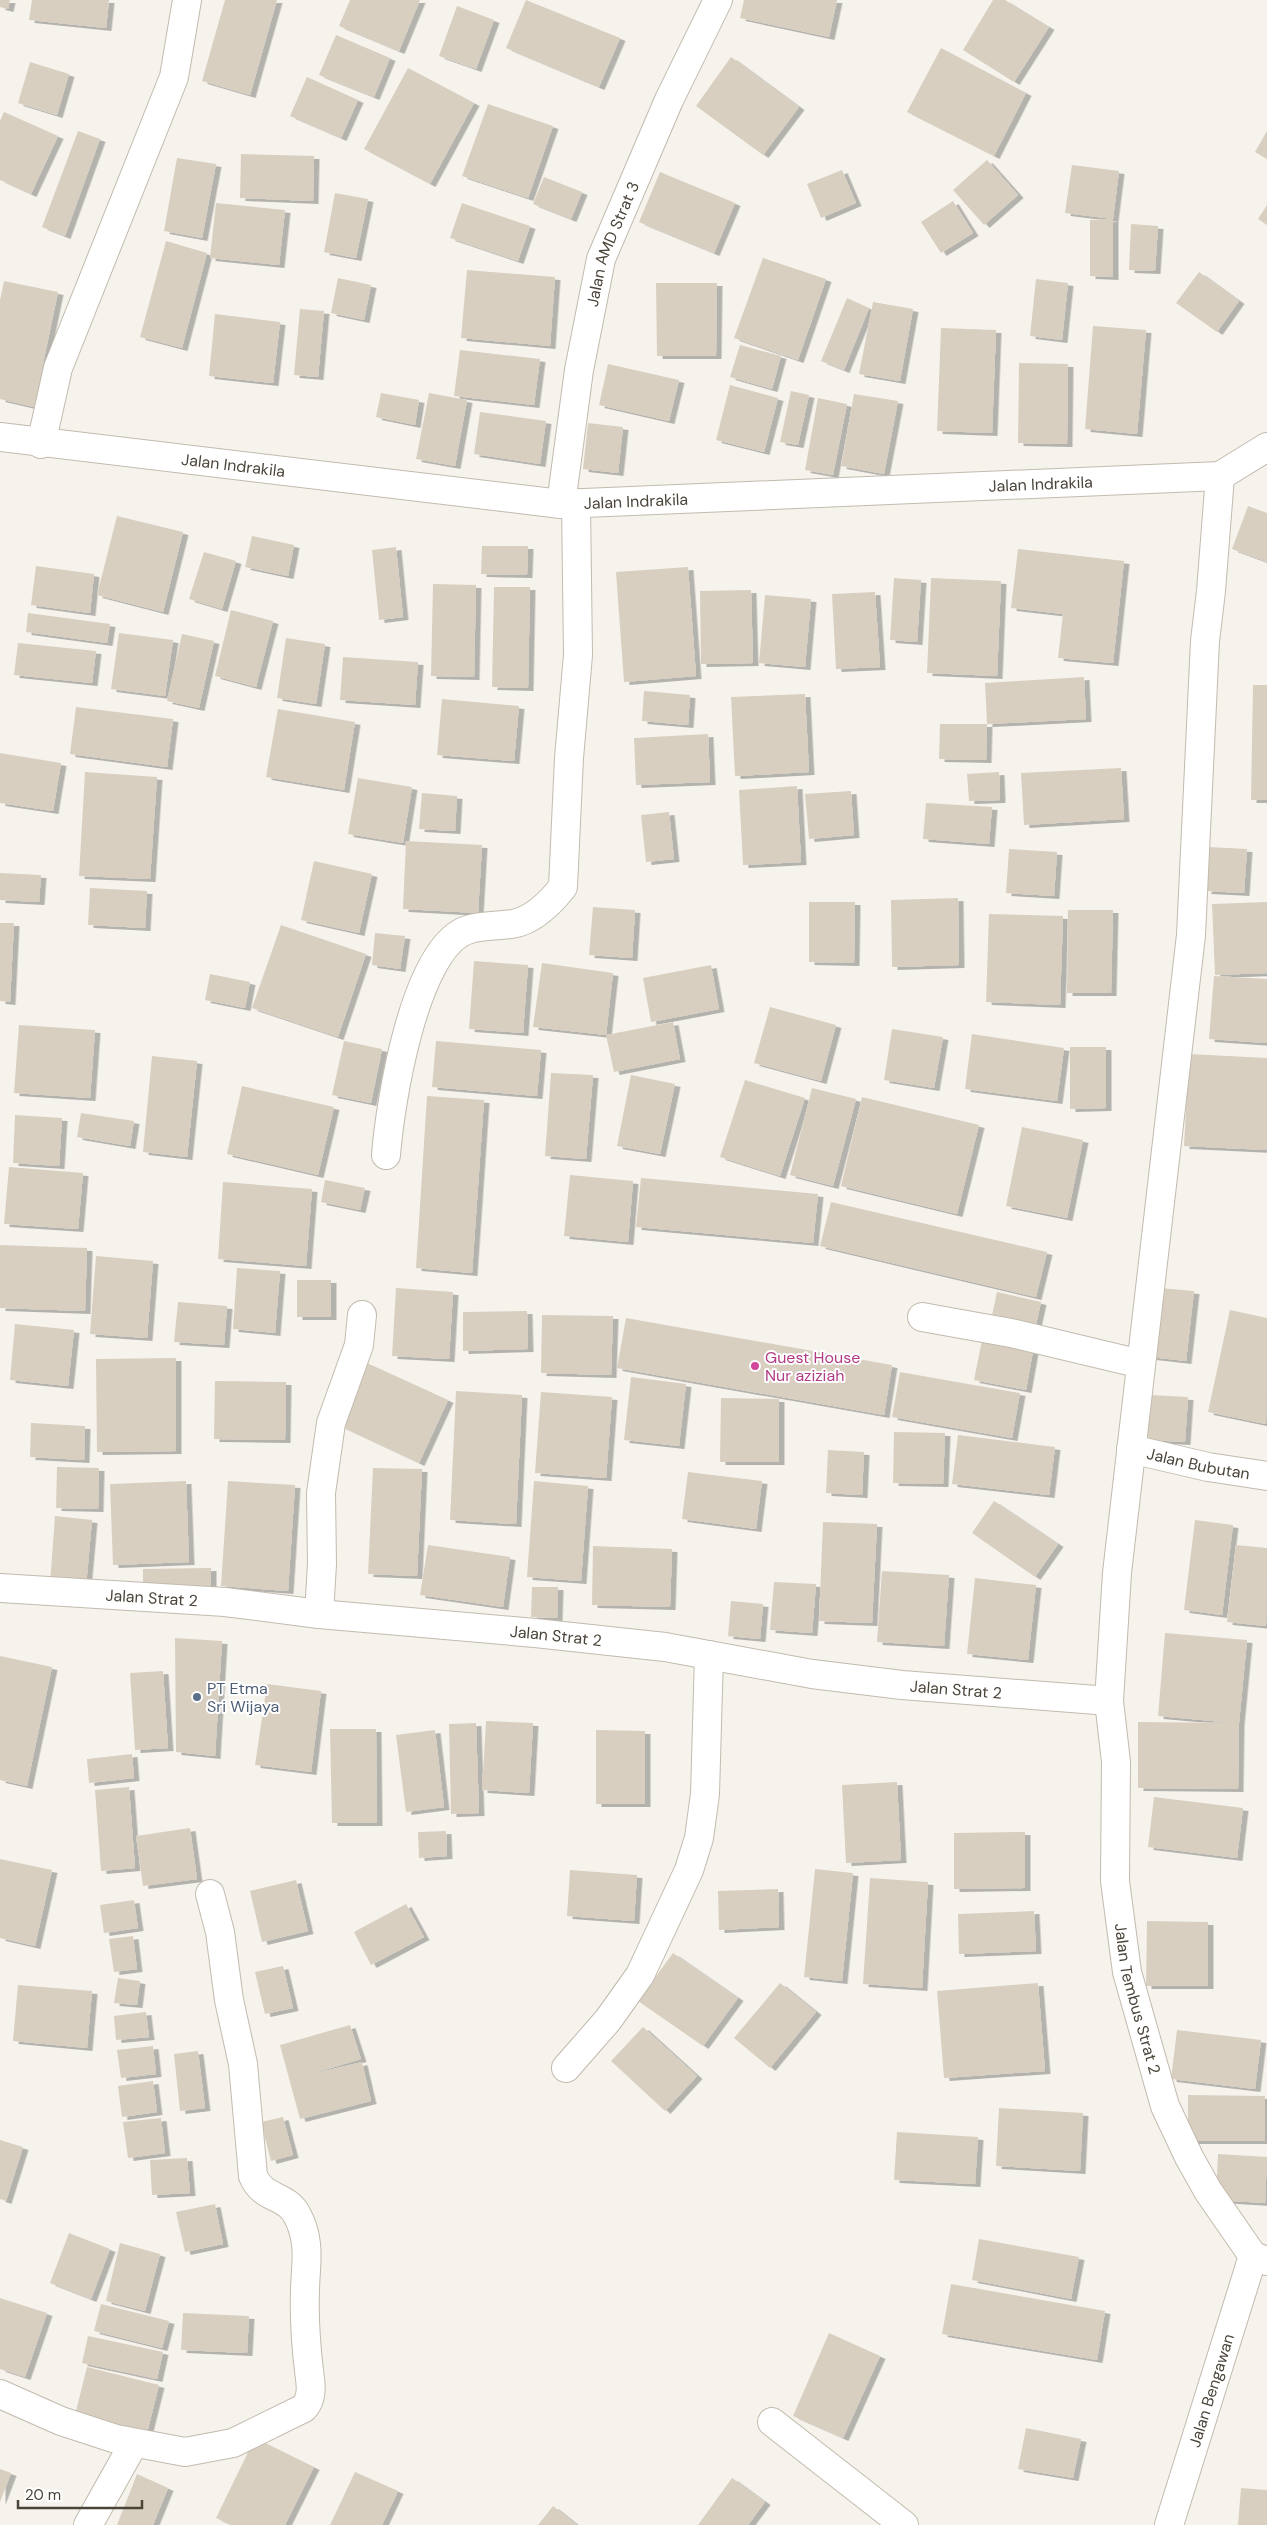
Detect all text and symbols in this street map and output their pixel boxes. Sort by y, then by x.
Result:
street label: Jalan AMD Strat 3 [582,178,644,309]
street label: Jalan Indrakila [180,449,286,482]
street label: Jalan Indrakila [988,471,1093,497]
street label: Jalan Indrakila [583,489,689,514]
place label: Guest House Nur aziziah [765,1347,860,1386]
marker: Guest House Nur aziziah [749,1360,761,1372]
street label: Jalan Bubutan [1145,1443,1251,1484]
street label: Jalan Strat 2 [105,1585,198,1611]
street label: Jalan Strat 2 [509,1621,603,1651]
street label: Jalan Strat 2 [909,1676,1003,1704]
place label: PT Etma Sri Wijaya [207,1678,279,1717]
marker: PT Etma Sri Wijaya [191,1691,203,1703]
street label: Jalan Tembus Strat 2 [1110,1922,1165,2077]
street label: Jalan Bengawan [1184,2331,1239,2450]
scale bar [18,2478,141,2510]
text: 20 m [25,2485,61,2505]

